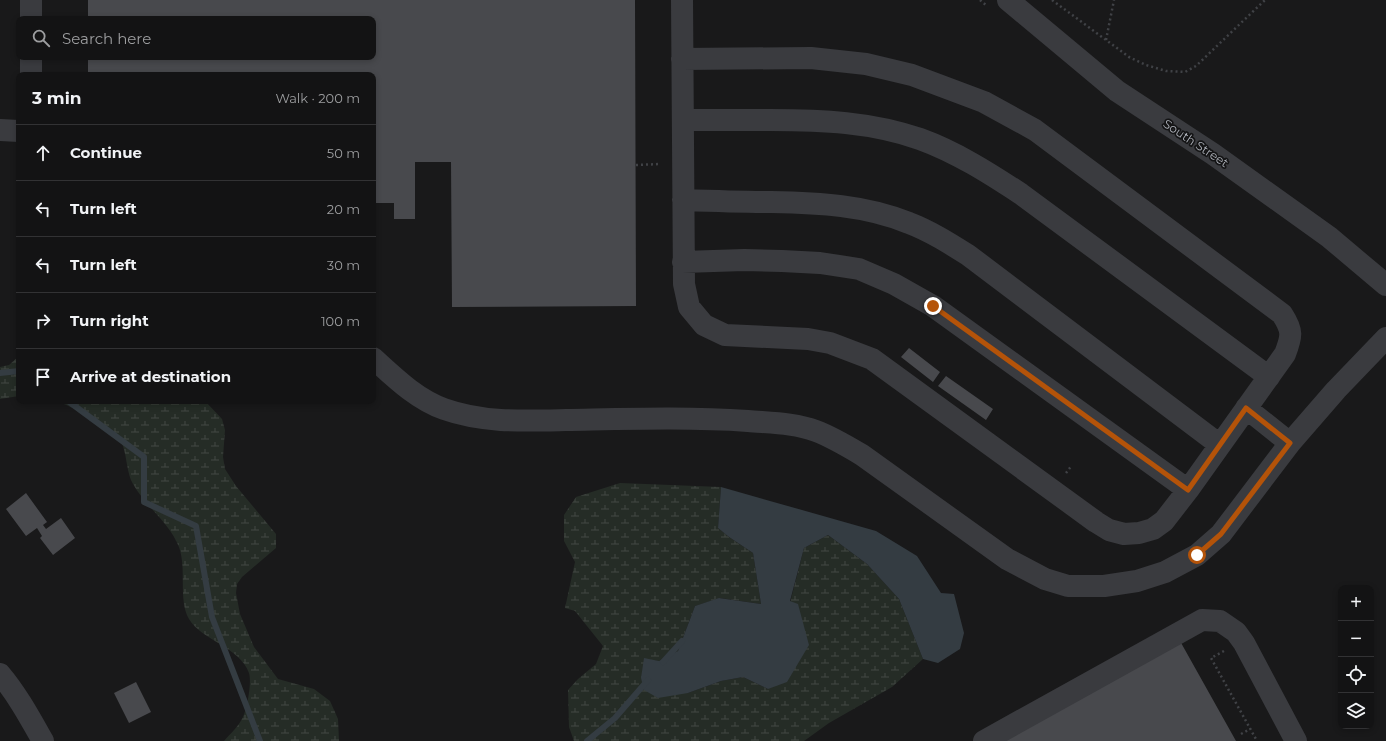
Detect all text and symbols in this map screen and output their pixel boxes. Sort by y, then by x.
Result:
search box [16,16,376,60]
icon: search [30,27,52,49]
text: Search here [62,29,151,48]
text: 3 min [32,88,82,108]
text: Walk · 200 m [275,90,360,106]
street label: South Street [1161,116,1232,170]
icon: ahead [32,142,54,164]
text: Continue [70,143,142,162]
text: 50 m [327,145,360,161]
icon: left [32,198,54,220]
text: Turn left [70,199,137,218]
text: 20 m [327,201,360,217]
icon: left [32,254,54,276]
text: Turn left [70,255,137,274]
text: 30 m [327,257,360,273]
route end [924,297,942,315]
icon: right [32,310,54,332]
text: Turn right [70,311,149,330]
text: 100 m [321,313,360,329]
icon: arrive [32,366,54,388]
text: Arrive at destination [70,367,231,386]
route start [1188,546,1206,564]
map controls [1338,585,1374,729]
button: + [1338,585,1374,621]
button: − [1338,621,1374,657]
button: locate [1338,657,1374,693]
button: layers [1338,693,1374,729]

